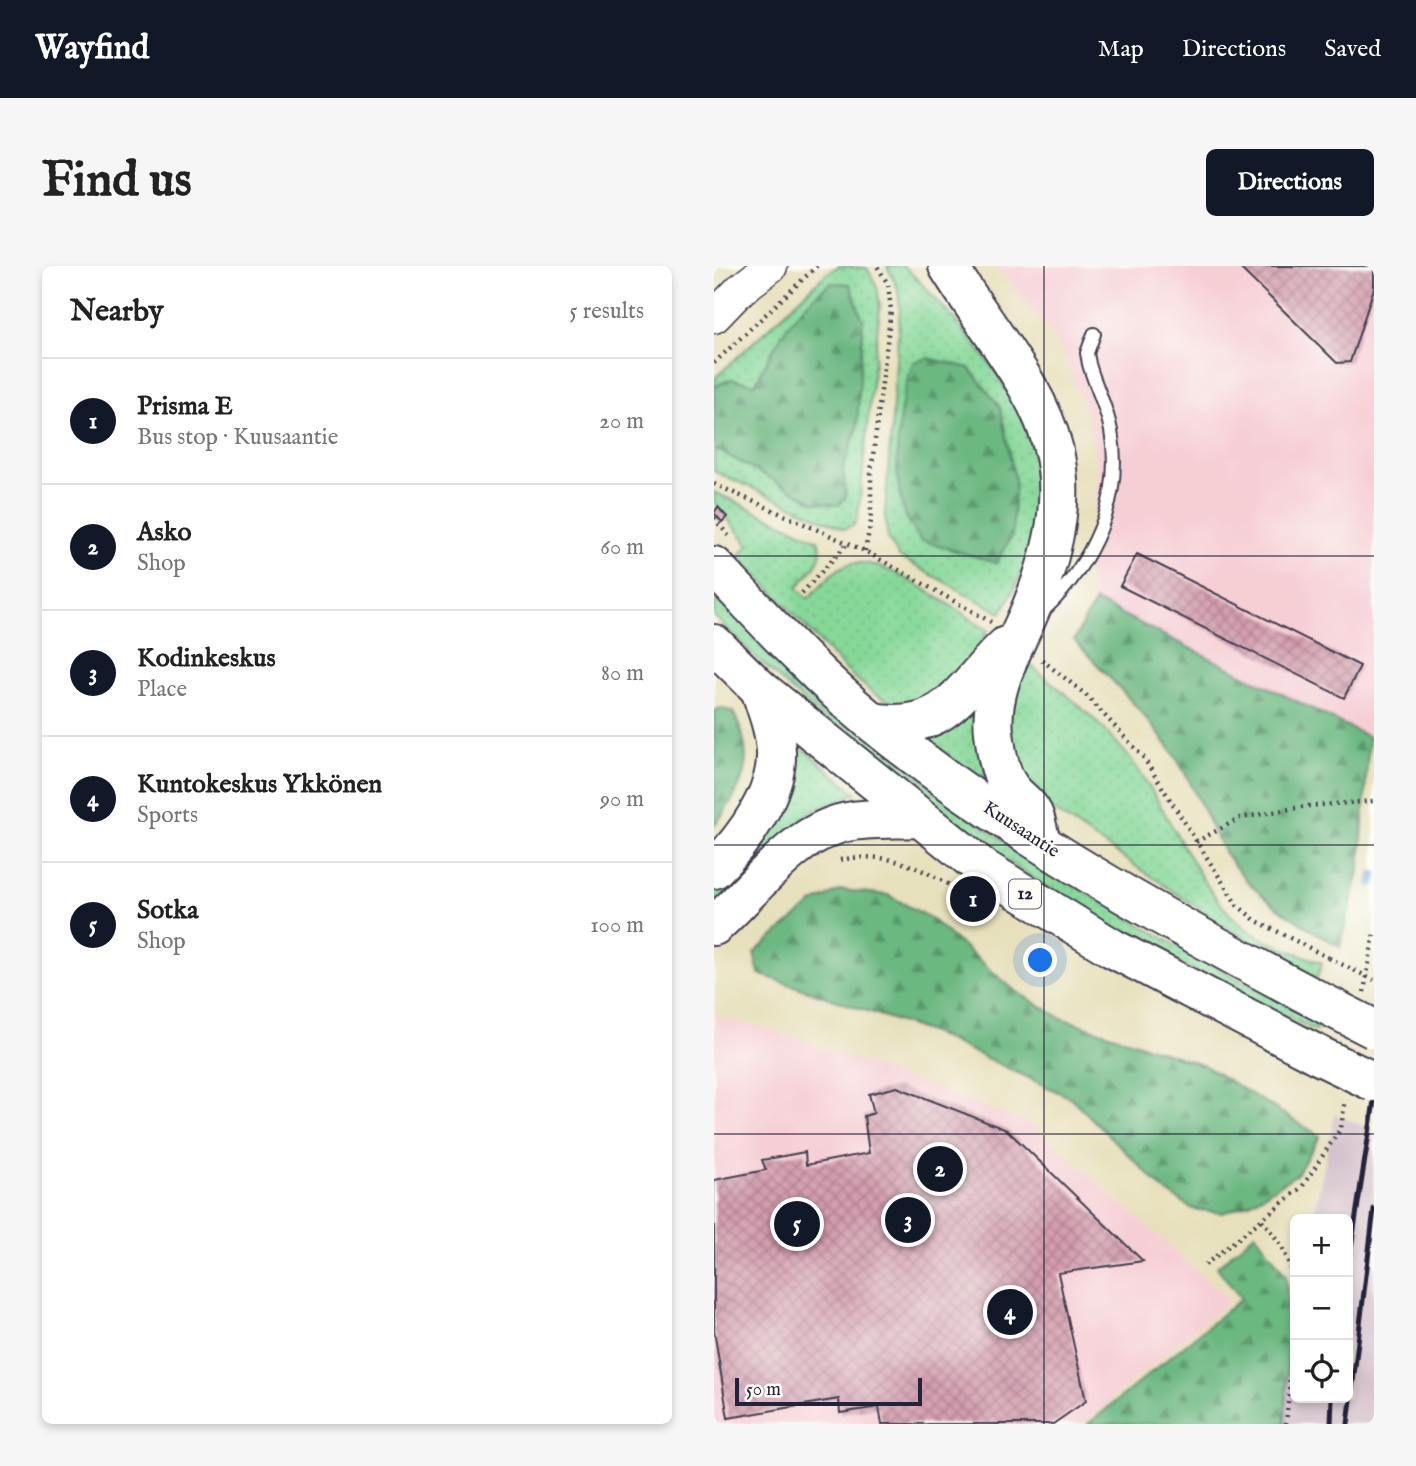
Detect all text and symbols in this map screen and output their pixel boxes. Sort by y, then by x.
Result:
text: Wayfind [35,28,149,70]
text: Map [1098,34,1144,65]
text: Directions [1182,34,1286,65]
text: Saved [1324,34,1381,65]
button: Directions [1206,149,1374,216]
text: Find us [42,151,192,213]
text: Nearby [70,293,163,331]
text: 5 results [569,297,644,326]
text: Prisma E [137,390,233,423]
text: 1 [89,407,97,436]
text: 20 m [599,407,644,436]
text: Bus stop · Kuusaantie [137,423,338,452]
text: Asko [137,516,191,549]
text: 2 [88,533,98,562]
text: 60 m [600,533,644,562]
text: Shop [137,549,186,578]
text: Kodinkeskus [137,642,276,675]
text: 3 [89,659,97,688]
text: 80 m [601,659,644,688]
text: Place [137,675,187,704]
text: Kuntokeskus Ykkönen [137,768,382,801]
text: 4 [87,785,99,814]
text: 90 m [600,785,644,814]
street label: Kuusaantie [978,796,1064,864]
text: Sports [137,801,198,830]
pin: 1 [950,873,996,925]
road number: 12 [1009,880,1041,908]
text: Sotka [137,894,198,927]
text: 5 [89,911,97,940]
text: 100 m [590,911,644,940]
text: Shop [137,927,186,956]
your location [1023,943,1057,977]
pin: 2 [917,1143,963,1195]
pin: 3 [885,1194,931,1246]
pin: 5 [774,1198,820,1250]
map controls [1290,1214,1353,1403]
button: + [1290,1214,1353,1277]
button: − [1290,1277,1353,1340]
pin: 4 [987,1286,1033,1338]
button: locate [1290,1340,1353,1403]
scale bar [735,1375,922,1407]
text: 50 m [746,1378,781,1402]

